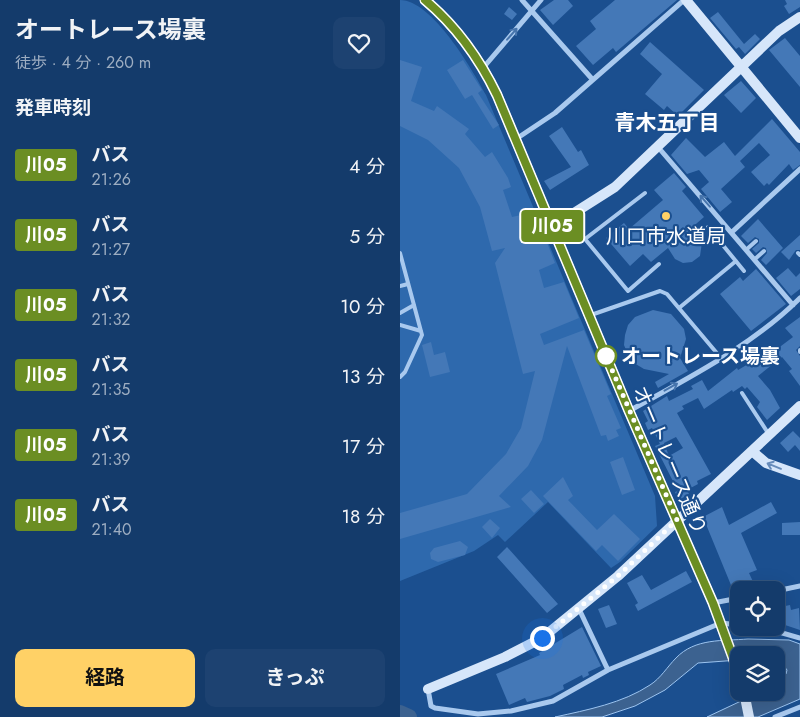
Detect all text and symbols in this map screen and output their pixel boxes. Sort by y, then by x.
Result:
text: オートレース場裏 [15,12,206,47]
button: heart [333,17,385,69]
one-way arrow [506,28,518,41]
text: 徒歩 · 4 分 · 260 m [15,51,151,74]
text: 発車時刻 [15,94,91,121]
district label: 青木五丁目 [615,108,720,138]
text: バス [92,141,130,168]
text: 川05 [25,152,67,178]
text: 4 分 [349,153,385,180]
text: 21:26 [92,168,131,191]
one-way arrow [700,195,711,208]
line badge: 川05 [523,210,581,242]
marker: 川口市水道局 [660,210,672,222]
text: バス [92,211,130,238]
text: 川05 [531,213,573,239]
text: 川05 [25,222,67,248]
place label: 川口市水道局 [606,222,726,251]
text: 5 分 [350,223,385,250]
text: 21:27 [92,238,130,261]
text: バス [92,281,130,308]
text: 川05 [25,292,67,318]
text: 10 分 [340,293,385,320]
text: 21:32 [92,308,130,331]
place label: オートレース場裏 [621,342,780,371]
marker: オートレース場裏 [595,345,617,367]
text: バス [92,351,130,378]
text: 川05 [25,362,67,388]
text: 13 分 [341,363,385,390]
text: 21:35 [92,378,130,401]
street label: オートレース通り [625,381,714,539]
one-way arrow [664,382,679,392]
text: バス [92,421,130,448]
text: 川05 [25,432,67,458]
text: 17 分 [342,433,385,460]
text: 21:39 [92,448,131,471]
one-way arrow [767,461,782,470]
text: バス [92,491,130,518]
text: 川05 [25,502,67,528]
text: 18 分 [341,503,385,530]
text: 21:40 [92,518,132,541]
map controls [730,581,785,701]
button: locate [730,581,785,636]
your location [530,626,555,651]
button: layers [730,646,785,701]
button: 経路 [15,649,195,707]
button: きっぷ [205,649,385,707]

